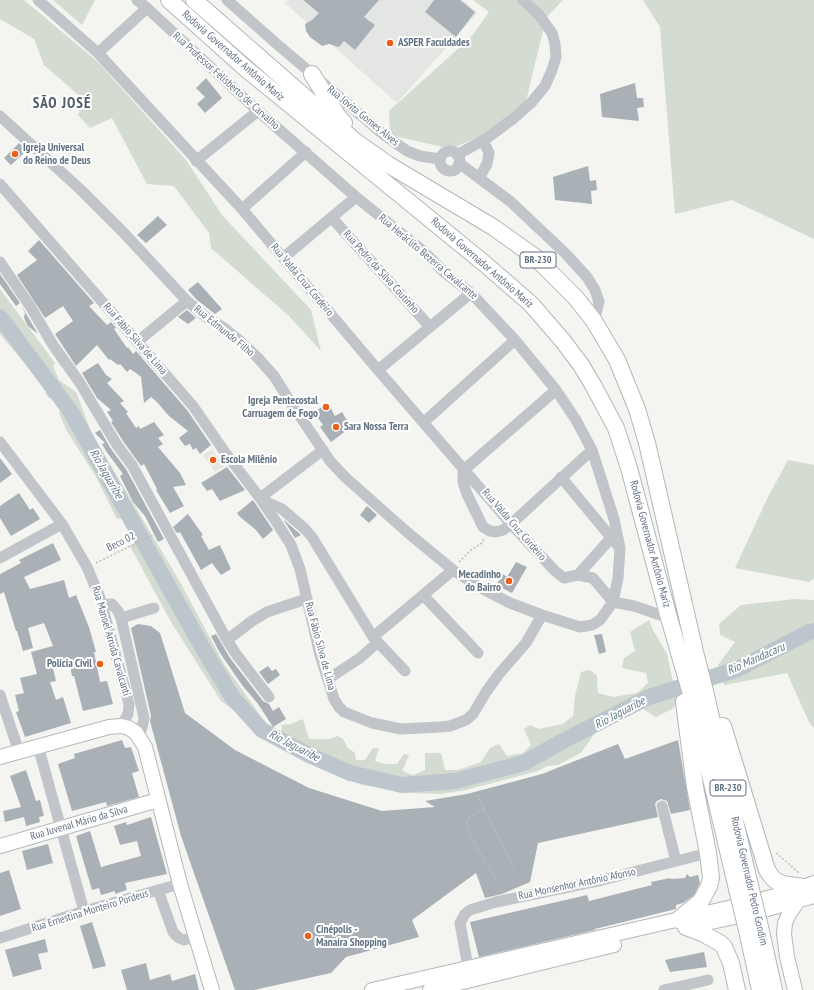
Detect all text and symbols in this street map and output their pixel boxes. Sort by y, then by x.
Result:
street label: Rodovia Governador Antônio Mariz [179,8,287,104]
street label: Rua Professor Felisberto de Carvalho [170,30,282,132]
place label: ASPER Faculdades [398,36,470,50]
marker: ASPER Faculdades [385,38,395,48]
street label: Rua Jovita Gomes Alves [324,83,402,149]
district label: SÃO JOSÉ [33,95,91,113]
place label: Igreja Universal do Reino de Deus [23,141,91,167]
marker: Igreja Universal do Reino de Deus [10,149,20,159]
street label: Rua Heráclito Bezerra Cavalcante [376,212,480,302]
street label: Rodovia Governador Antônio Mariz [428,215,536,311]
street label: Rua Pedro da Silva Coutinho [340,228,422,316]
street label: Rua Valda Cruz Cordeiro [268,241,336,319]
road number: BR-230 [520,252,556,268]
street label: Rua Fábio Silva de Lima [100,300,170,378]
street label: Rua Edmundo Filho [191,303,257,359]
place label: Igreja Pentecostal Carruagem de Fogo [242,394,318,420]
marker: Igreja Pentecostal Carruagem de Fogo [321,402,331,412]
place label: Sara Nossa Terra [344,420,408,434]
marker: Sara Nossa Terra [331,422,341,432]
water label: Rio Jaguaribe [86,447,126,501]
place label: Escola Milênio [221,453,277,467]
marker: Escola Milênio [208,455,218,465]
street label: Rodovia Governador Antônio Mariz [627,479,673,609]
street label: Rua Valda Cruz Cordeiro [479,486,549,564]
street label: Beco 02 [104,529,138,555]
place label: Mecadinho do Bairro [458,568,501,594]
marker: Mecadinho do Bairro [504,576,514,586]
street label: Rua Manoel Arruda Cavalcanti [89,584,133,698]
street label: Rua Fábio Silva de Lima [302,600,338,692]
water label: Rio Mandacaru [725,640,787,678]
place label: Polícia Civil [47,657,92,671]
marker: Polícia Civil [95,659,105,669]
water label: Rio Jaguaribe [592,694,648,732]
water label: Rio Jaguaribe [266,727,322,765]
road number: BR-230 [710,780,746,796]
street label: Rua Juvenal Mário da Silva [29,803,129,843]
street label: Rodovia Governador Pedro Gondim [728,815,770,947]
street label: Rua Monsenhor Antônio Afonso [517,865,637,903]
street label: Rua Ernestina Monteiro Pordeus [30,887,150,935]
place label: Cinépolis - Manaíra Shopping [316,923,387,949]
marker: Cinépolis - Manaíra Shopping [303,931,313,941]

